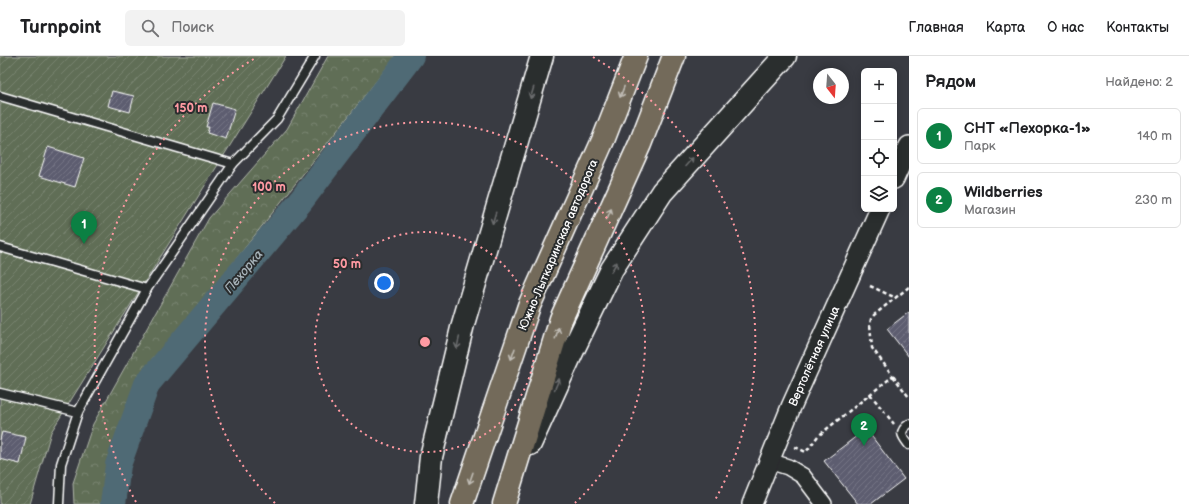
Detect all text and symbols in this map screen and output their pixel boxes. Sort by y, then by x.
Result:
search box [125,10,405,46]
text: Turnpoint [20,16,101,39]
icon: search [139,17,161,39]
text: Поиск [171,18,214,37]
text: Главная [909,19,964,36]
text: Карта [986,19,1025,36]
text: О нас [1047,19,1084,36]
text: Контакты [1106,19,1169,36]
north arrow [813,68,849,104]
map controls [861,68,897,212]
button: + [861,68,897,104]
text: Рядом [925,72,976,92]
text: Найдено: 2 [1105,74,1173,90]
one-way arrow [617,86,625,98]
one-way arrow [528,87,535,100]
text: 150 m [175,101,207,116]
button: − [861,104,897,140]
text: СНТ «Пехорка-1» [964,119,1091,138]
text: 1 [936,128,942,144]
text: 140 m [1137,128,1172,144]
text: Парк [964,138,996,154]
button: locate [861,140,897,176]
street label: Южно-Лыткаринская автодорога [515,157,601,333]
one-way arrow [685,157,694,167]
button: layers [861,176,897,212]
text: 100 m [252,180,286,195]
text: Wildberries [964,183,1043,202]
text: 2 [935,192,943,208]
text: 230 m [1135,192,1172,208]
text: Магазин [964,202,1016,218]
one-way arrow [606,208,613,220]
pin: 1 [71,211,97,244]
one-way arrow [490,211,497,224]
water label: Пехорка [221,247,267,297]
text: 50 m [333,257,361,272]
one-way arrow [610,261,618,273]
your location [374,273,394,293]
street label: Вертолётная улица [786,304,843,409]
one-way arrow [554,327,561,340]
centre of rings [418,335,432,349]
one-way arrow [454,336,462,349]
one-way arrow [508,348,516,360]
one-way arrow [554,379,561,391]
pin: 2 [851,413,877,446]
one-way arrow [467,471,474,484]

